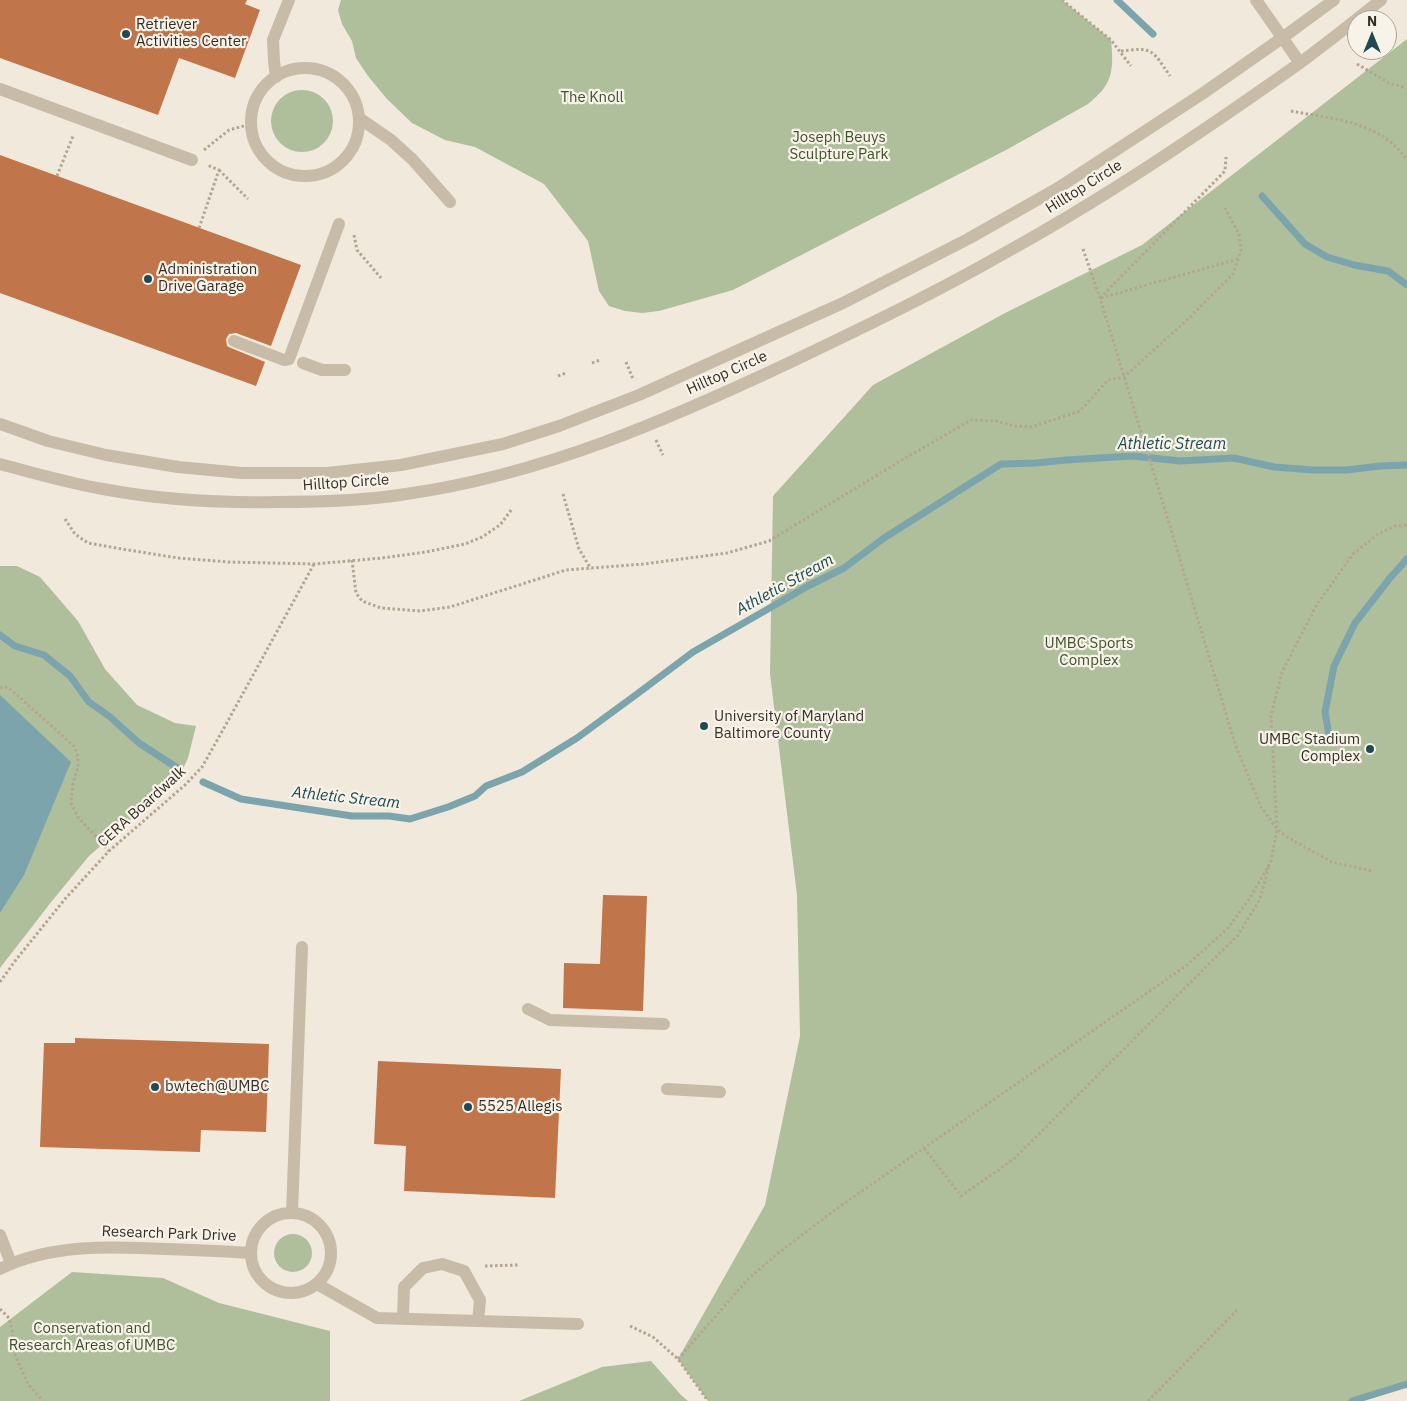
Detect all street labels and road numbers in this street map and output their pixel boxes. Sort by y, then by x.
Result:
street label: Hilltop Circle [1043,156,1125,218]
street label: Hilltop Circle [684,347,770,399]
street label: Hilltop Circle [302,471,390,495]
street label: CERA Boardwalk [94,763,190,851]
street label: Research Park Drive [101,1223,237,1245]

